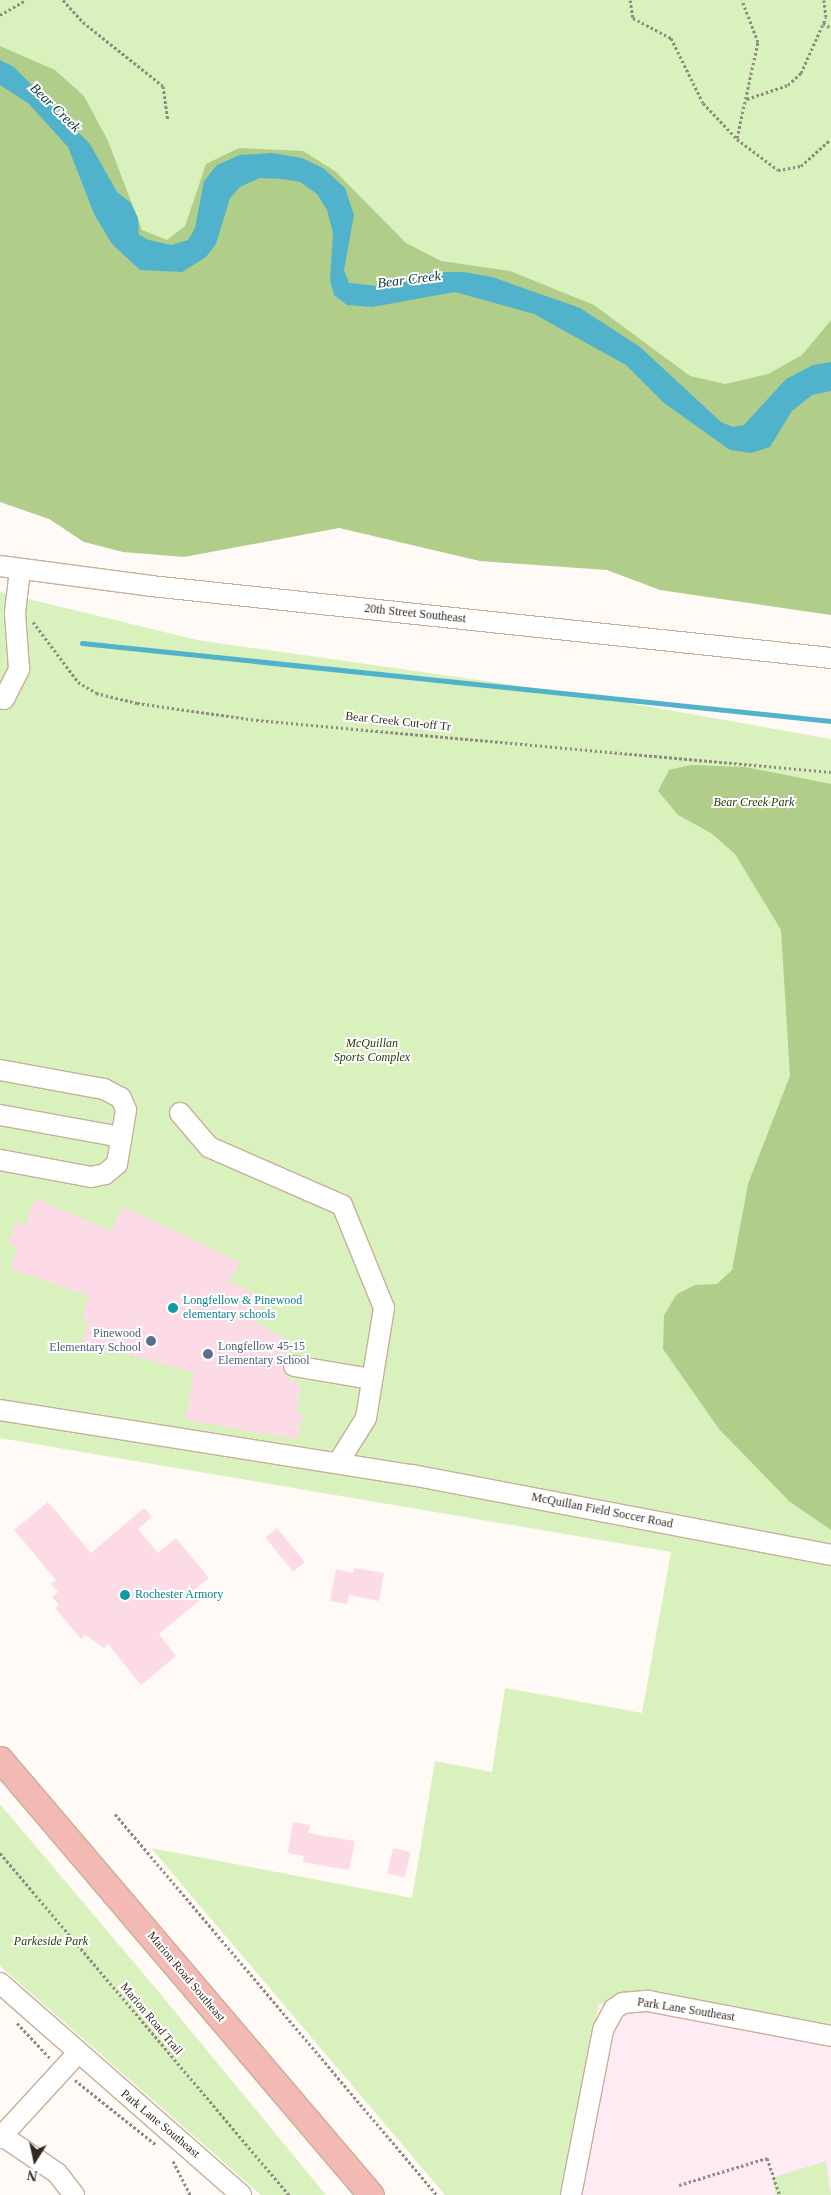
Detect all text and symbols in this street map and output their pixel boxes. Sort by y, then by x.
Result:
water label: Bear Creek [26,80,84,136]
water label: Bear Creek [376,268,442,292]
street label: 20th Street Southeast [364,602,466,626]
street label: Bear Creek Cut-off Tr [344,709,452,735]
park label: Bear Creek Park [714,796,794,810]
park label: McQuillan Sports Complex [334,1037,410,1065]
place label: Longfellow & Pinewood elementary schools [183,1294,302,1322]
marker: Longfellow & Pinewood elementary schools [167,1302,179,1314]
place label: Pinewood Elementary School [49,1327,141,1355]
marker: Pinewood Elementary School [145,1335,157,1347]
place label: Longfellow 45-15 Elementary School [218,1340,310,1368]
marker: Longfellow 45-15 Elementary School [202,1348,214,1360]
street label: McQuillan Field Soccer Road [530,1490,674,1532]
place label: Rochester Armory [135,1588,224,1602]
marker: Rochester Armory [119,1589,131,1601]
street label: Marion Road Southeast [144,1929,228,2025]
park label: Parkeside Park [14,1935,88,1949]
street label: Marion Road Trail [117,1980,185,2058]
street label: Park Lane Southeast [636,1995,736,2025]
street label: Park Lane Southeast [118,2087,202,2161]
north arrow [10,2135,60,2185]
text: N [26,2167,39,2184]

